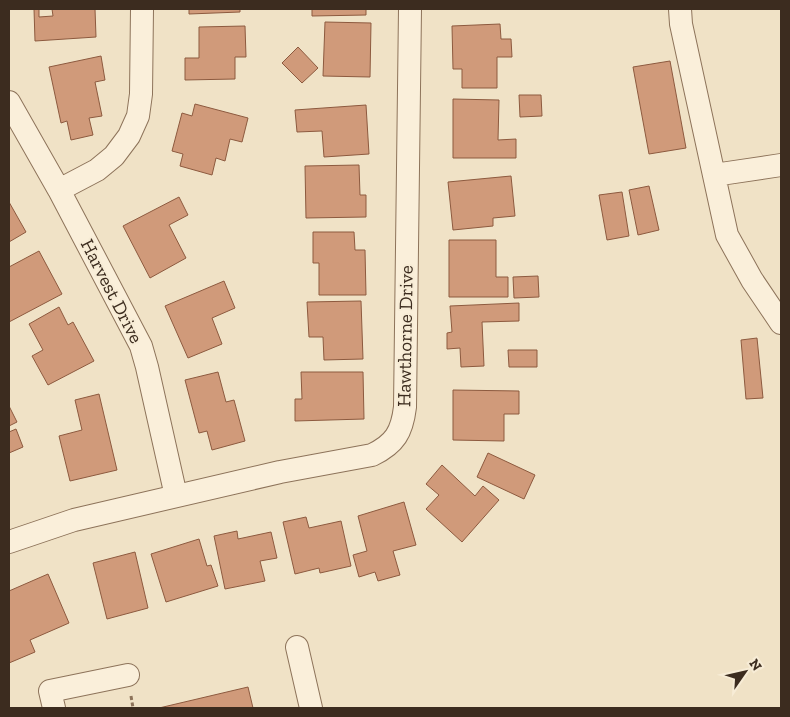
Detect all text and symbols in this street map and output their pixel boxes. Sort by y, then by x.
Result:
street label: Harvest Drive [76,235,148,347]
street label: Hawthorne Drive [392,265,418,407]
north arrow [720,647,770,697]
text: N [745,656,766,674]

